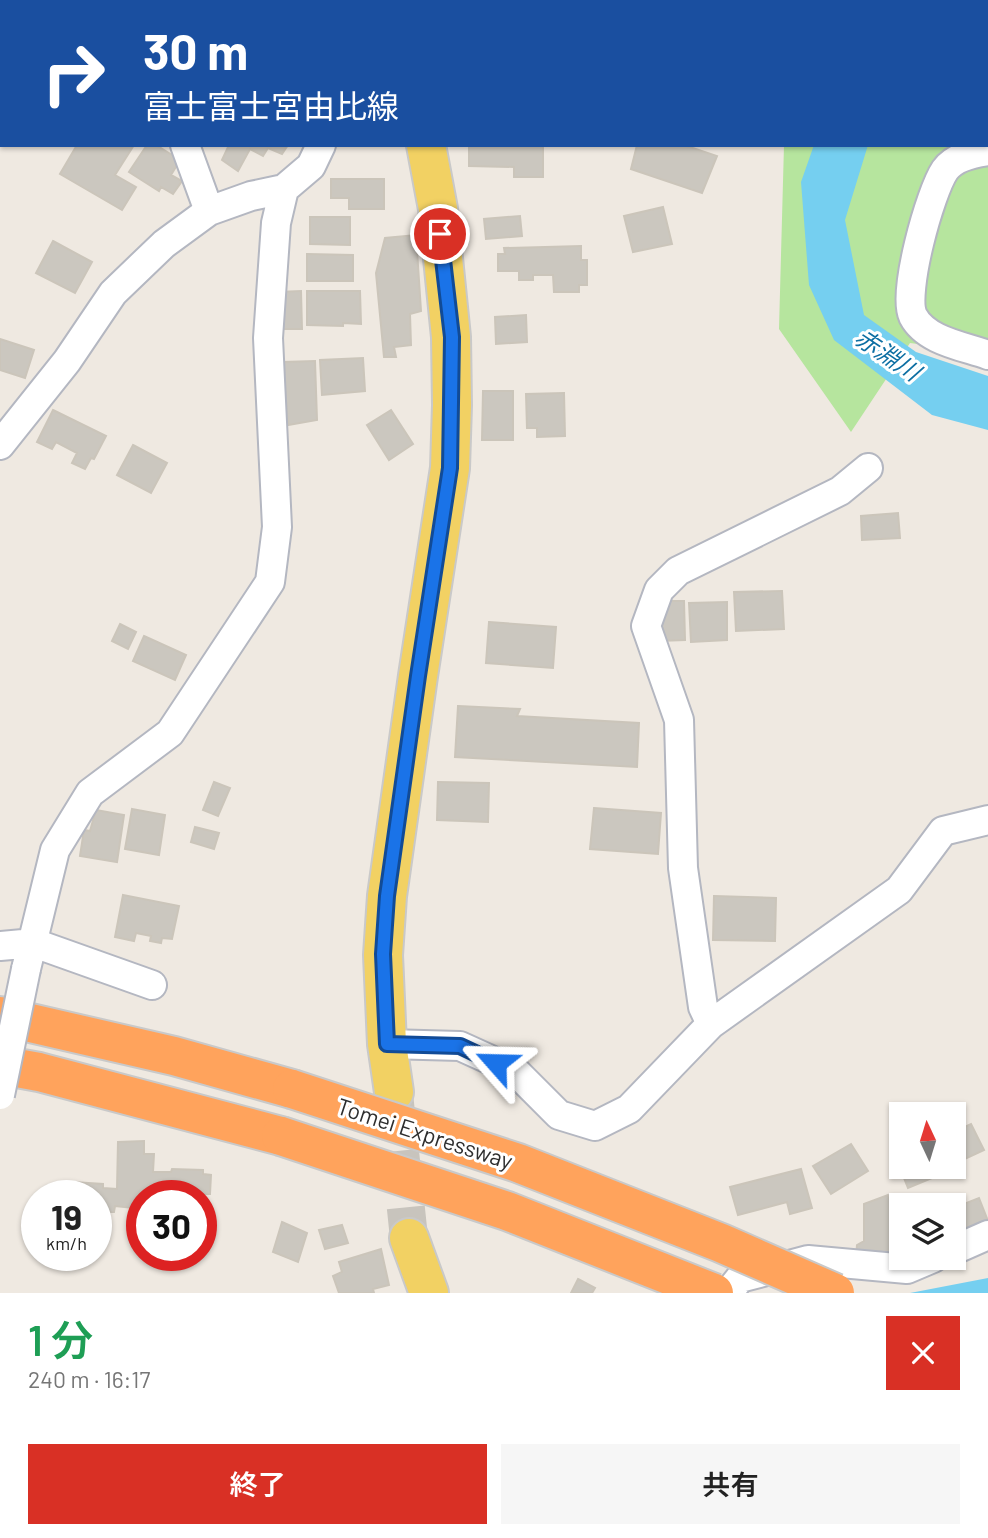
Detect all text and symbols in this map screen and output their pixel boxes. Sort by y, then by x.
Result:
text: 30 m [143,21,248,80]
icon: right [28,28,119,119]
text: 富士富士宮由比線 [143,86,399,124]
pin [410,204,470,264]
icon: arrive [421,215,459,253]
water label: 赤淵川 [850,322,928,388]
position arrow [459,1026,533,1100]
street label: Tomei Expressway [334,1091,517,1175]
north arrow [889,1102,966,1180]
map controls [889,1102,966,1270]
speed limit sign: 30 [126,1180,217,1271]
button: layers [889,1193,966,1270]
text: 19 [51,1195,82,1237]
text: km/h [46,1232,87,1254]
text: 1 分 [28,1314,93,1364]
button: close [886,1316,960,1390]
text: 240 m · 16:17 [28,1365,150,1393]
button: 終了 [28,1444,487,1524]
button: 共有 [501,1444,960,1524]

